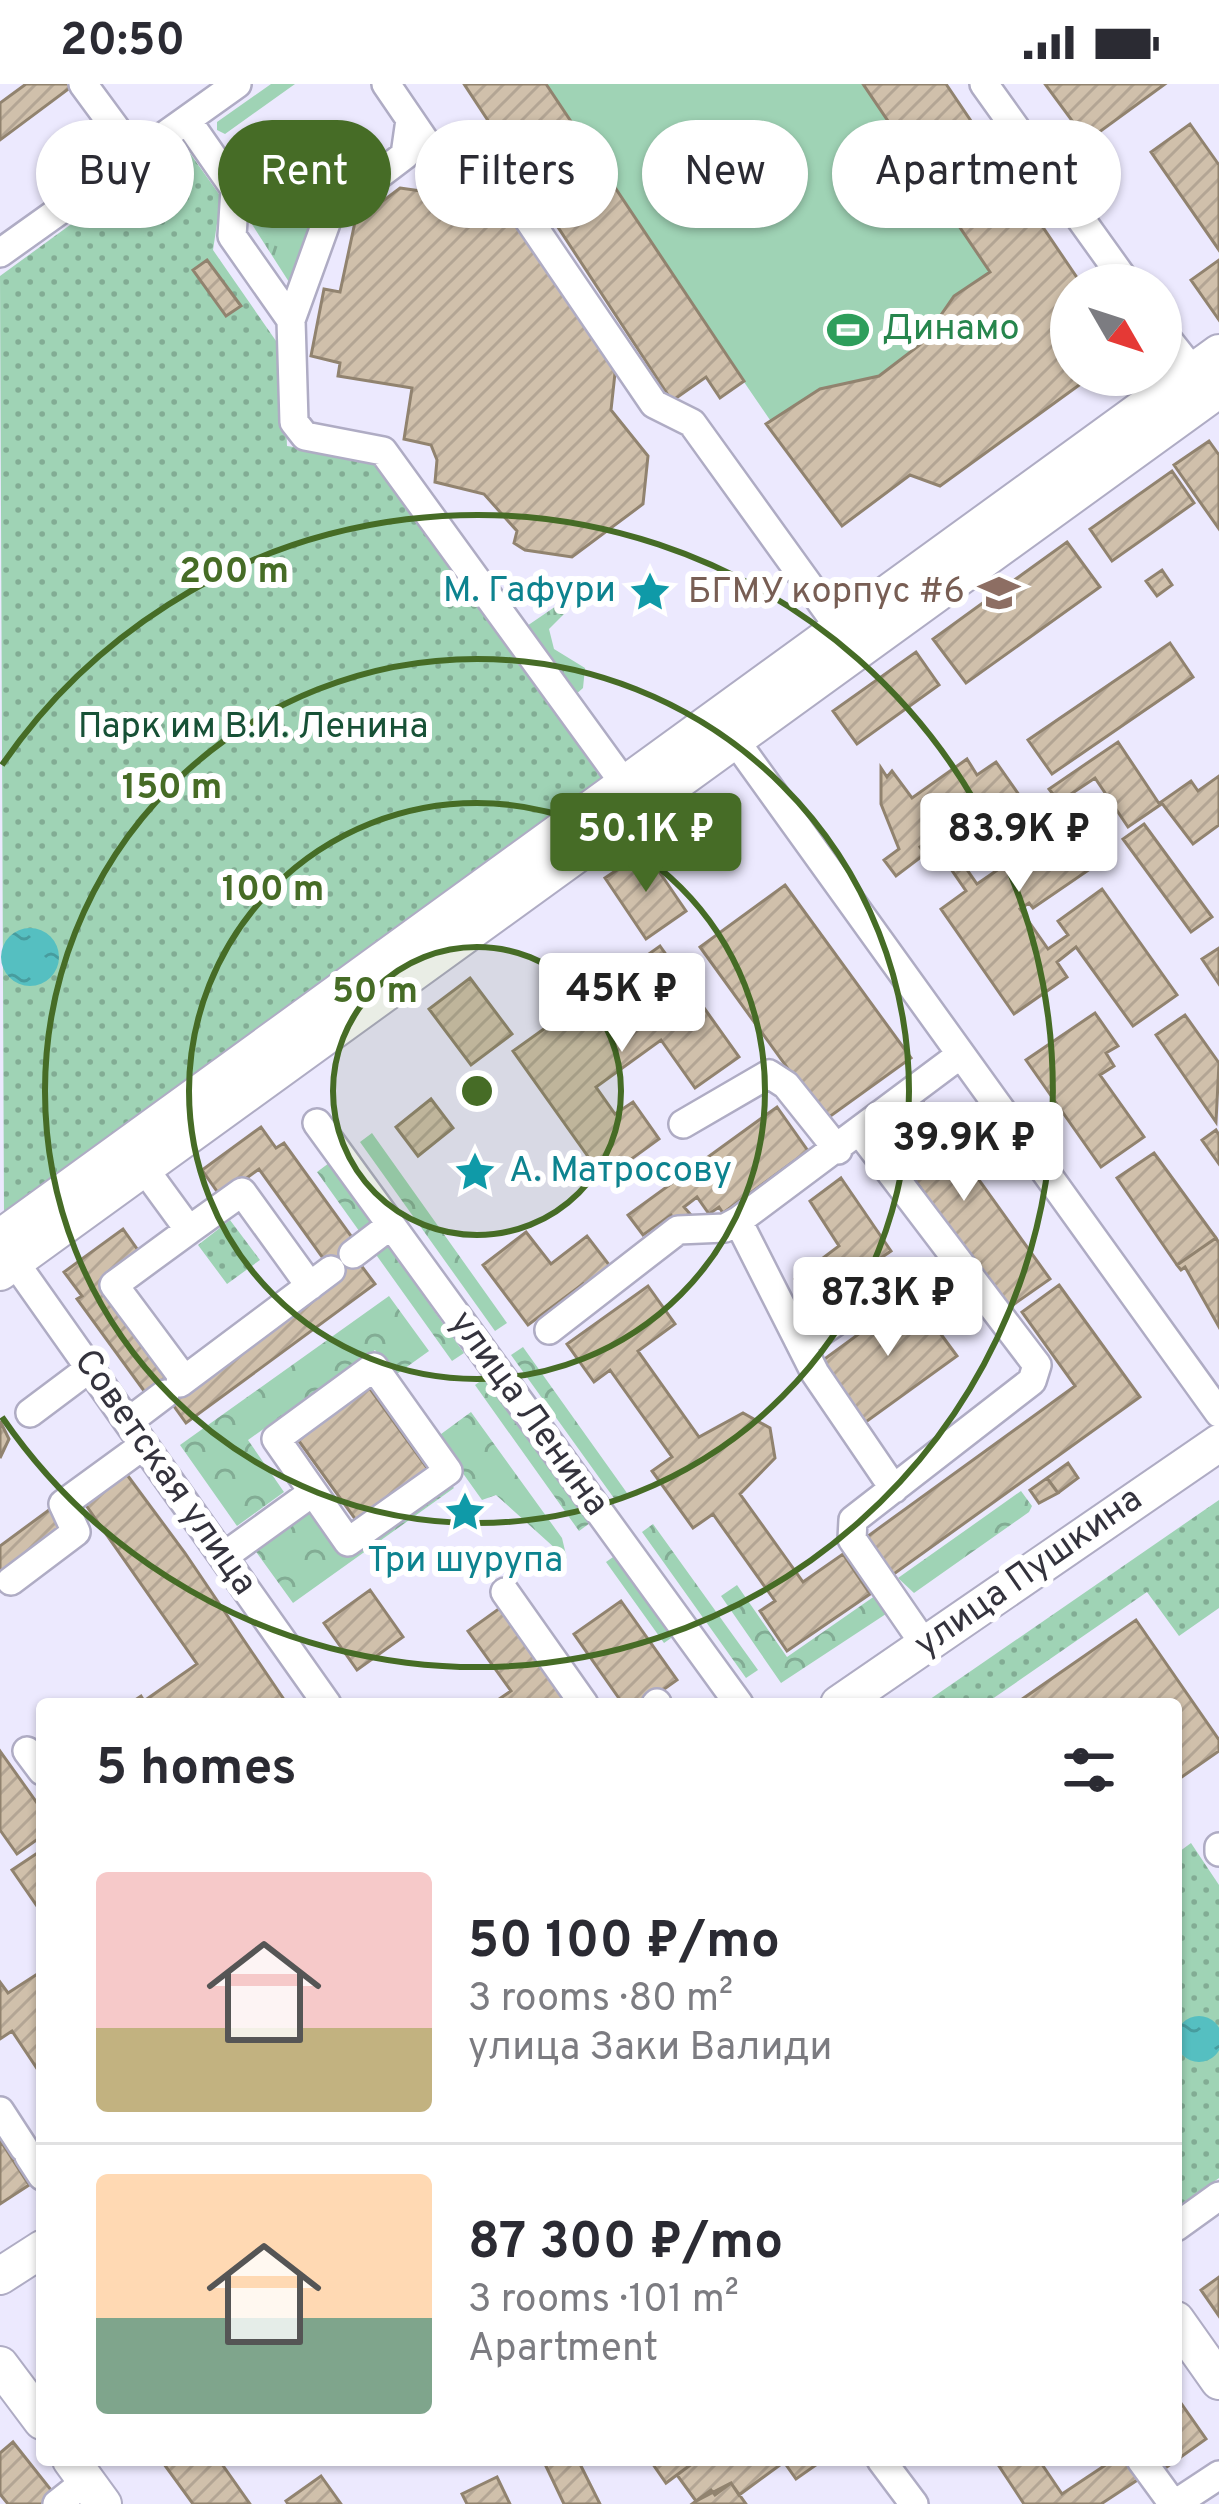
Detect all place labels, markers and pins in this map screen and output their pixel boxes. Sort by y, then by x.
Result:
sports icon: Динамо [825,307,871,353]
place label: Динамо [882,307,1020,353]
place label: М. Гафури [443,569,616,615]
place icon: М. Гафури [627,569,673,615]
place label: БГМУ корпус #6 [688,570,965,616]
school or university icon: БГМУ корпус #6 [976,570,1022,616]
pin: 50.1K ₽ [535,793,757,895]
pin: 83.9K ₽ [908,793,1130,895]
pin: 45K ₽ [538,953,706,1055]
centre of rings [456,1070,498,1112]
pin: 39.9K ₽ [853,1102,1075,1204]
place icon: А. Матросову [452,1149,498,1195]
place label: А. Матросову [509,1149,732,1195]
pin: 87.3K ₽ [777,1257,999,1359]
place icon: Три шурупа [442,1489,488,1535]
place label: Три шурупа [367,1539,563,1585]

